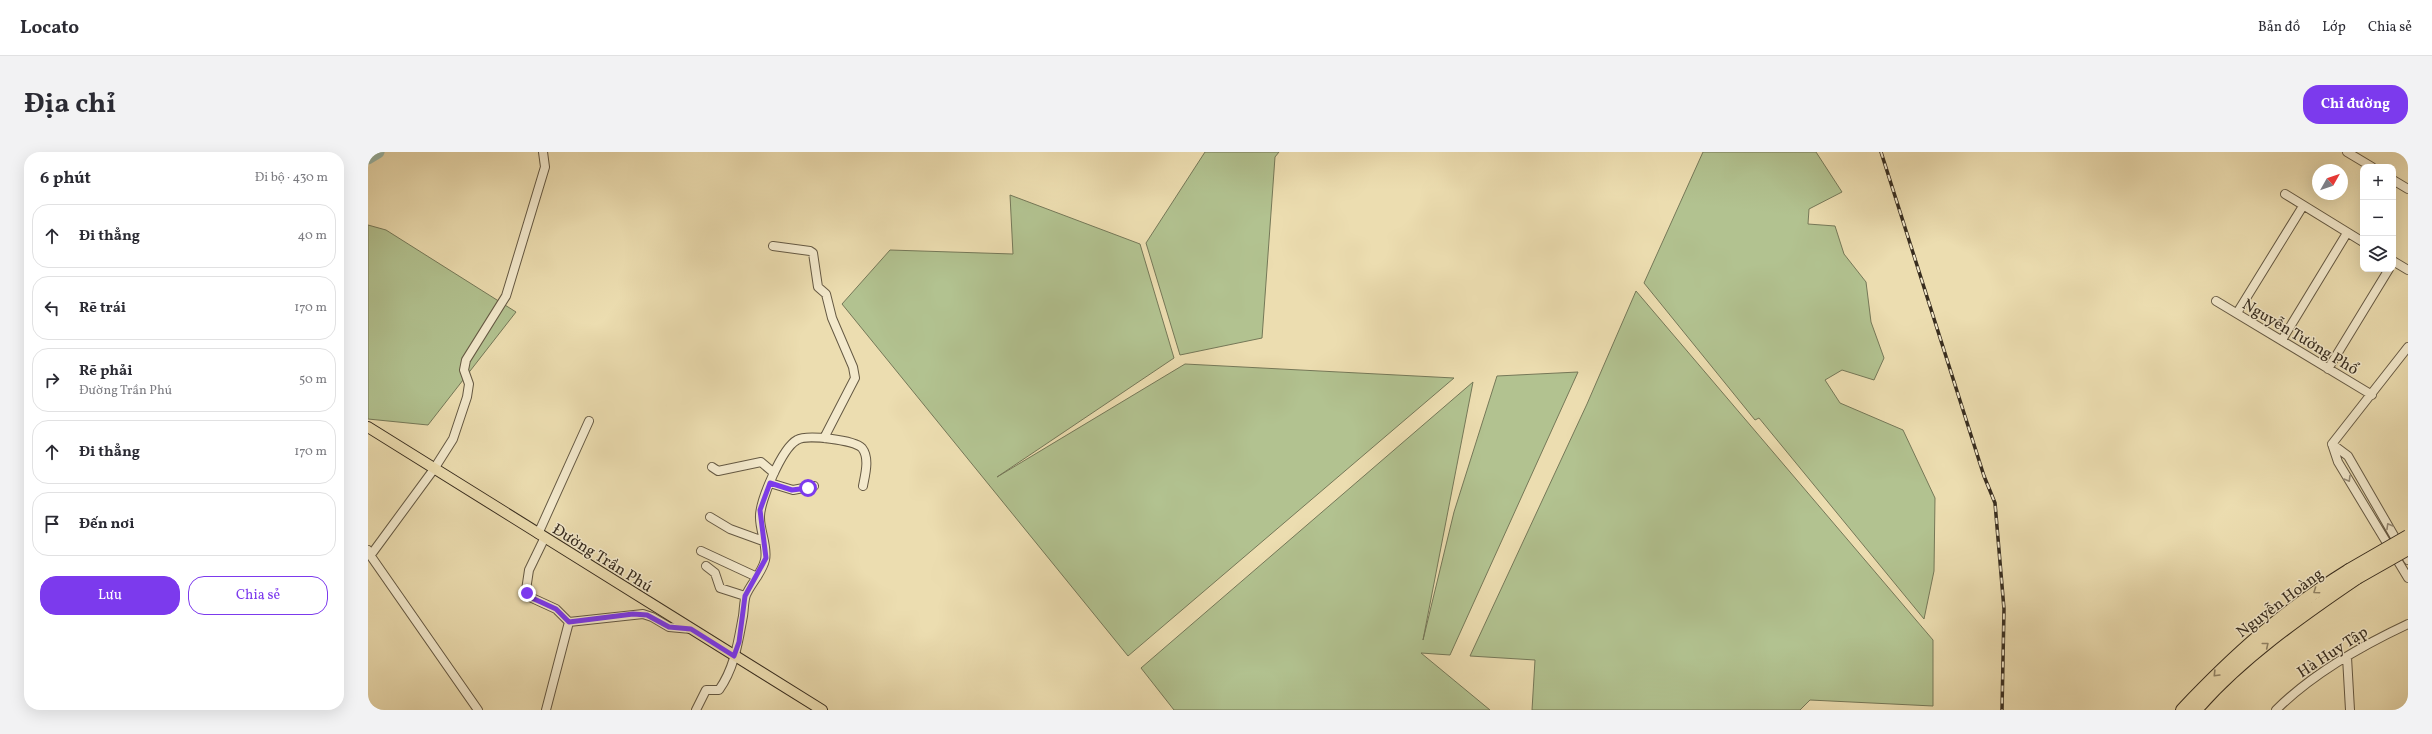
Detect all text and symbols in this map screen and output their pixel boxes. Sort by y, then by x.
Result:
text: Locato [20,15,79,41]
text: Bản đồ [2258,18,2300,37]
text: Lớp [2322,18,2346,37]
text: Chia sẻ [2368,18,2412,37]
text: Địa chỉ [24,85,116,124]
button: Chỉ đường [2303,85,2408,124]
north arrow [2312,164,2348,200]
map controls [2360,164,2396,272]
button: + [2360,164,2396,200]
text: 6 phút [40,167,91,190]
text: Đi bộ · 430 m [255,169,328,187]
button: − [2360,200,2396,236]
icon: ahead [41,225,63,247]
text: Đi thẳng [79,226,140,247]
text: 40 m [298,227,327,245]
button: layers [2360,236,2396,272]
street label: Nguyễn Tường Phổ [2238,294,2362,381]
icon: left [41,297,63,319]
text: Rẽ trái [79,298,126,319]
text: 170 m [294,299,327,317]
text: Rẽ phải [79,361,133,382]
icon: right [41,369,63,391]
text: 50 m [299,371,327,389]
text: Đường Trần Phú [79,382,172,400]
icon: ahead [41,441,63,463]
text: Đi thẳng [79,442,140,463]
text: 170 m [294,443,327,461]
one-way arrow [2344,475,2351,482]
route start [799,479,817,497]
icon: arrive [41,513,63,535]
text: Đến nơi [79,514,135,535]
street label: Đường Trần Phú [548,519,656,598]
one-way arrow [2386,523,2393,531]
street label: Nguyễn Hoàng [2232,564,2328,644]
button: Lưu [40,576,180,615]
button: Chia sẻ [188,576,328,615]
route end [518,584,536,602]
one-way arrow [2313,586,2320,594]
street label: Hà Huy Tập [2293,622,2373,684]
one-way arrow [2261,643,2268,650]
one-way arrow [2213,669,2221,677]

